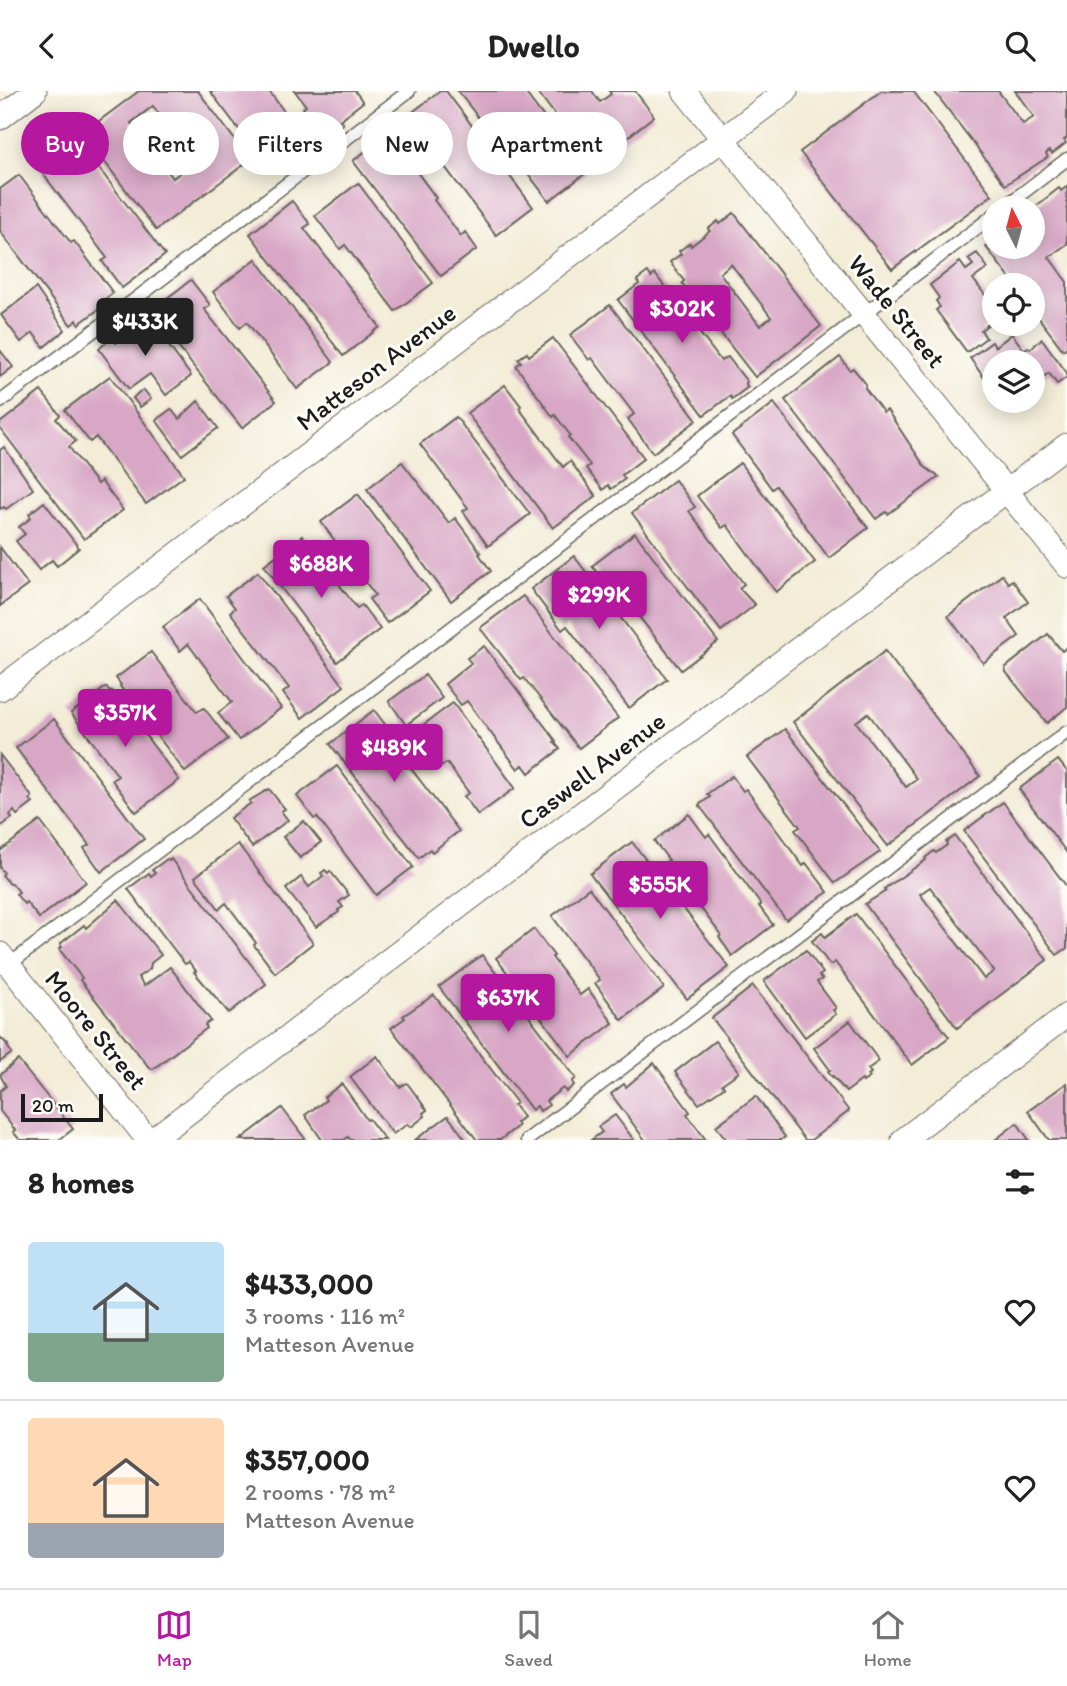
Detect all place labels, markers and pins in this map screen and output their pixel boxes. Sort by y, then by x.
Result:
pin: $302K [633,285,731,345]
pin: $433K [96,299,194,358]
pin: $688K [272,540,370,600]
pin: $299K [550,571,648,631]
pin: $357K [76,689,174,749]
pin: $489K [345,725,443,784]
pin: $555K [611,861,709,921]
pin: $637K [459,975,557,1034]

